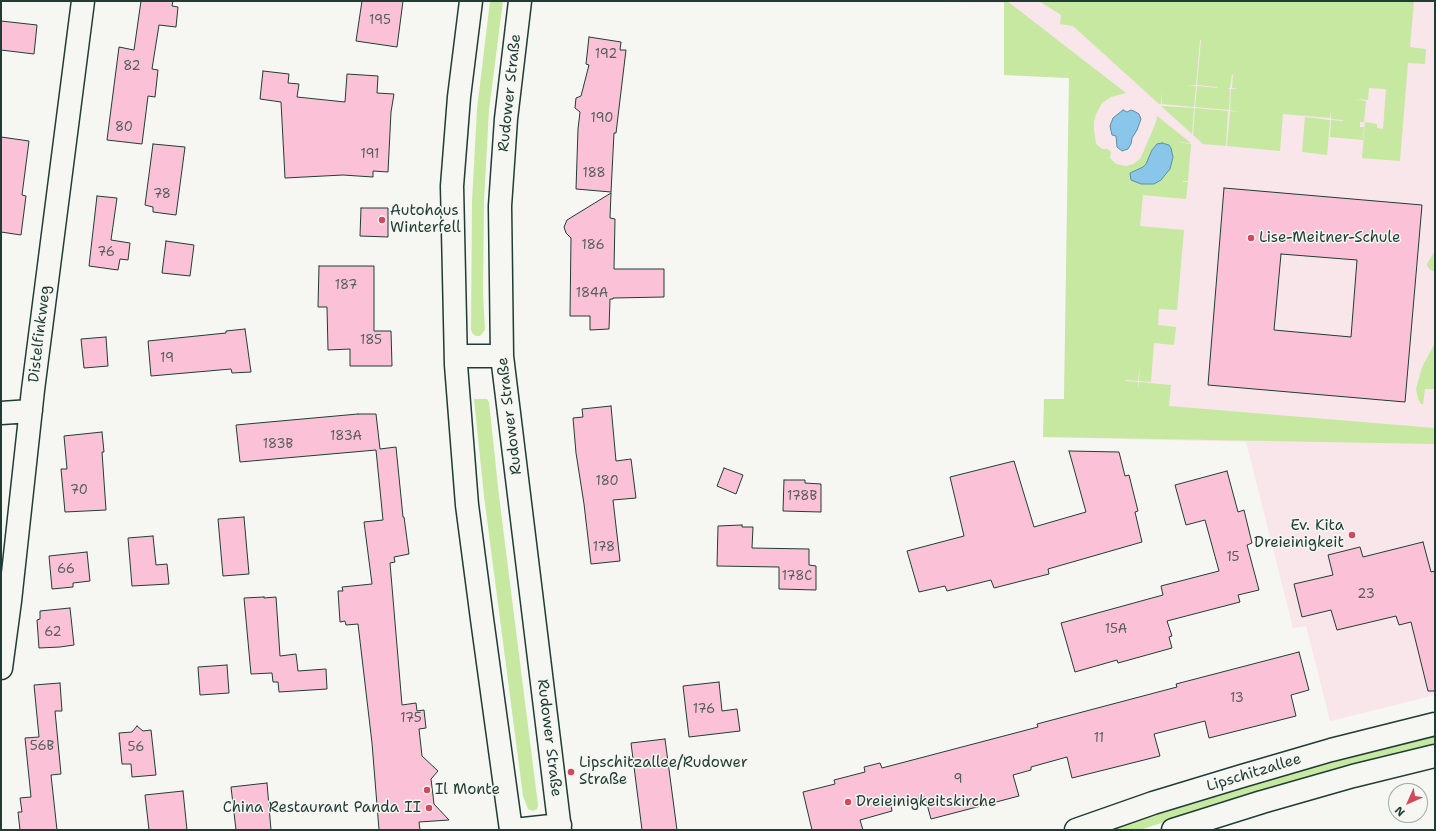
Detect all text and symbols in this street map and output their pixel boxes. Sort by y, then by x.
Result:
house number: 195 [369,13,391,29]
street label: Rudower Straße [495,33,525,153]
house number: 192 [595,47,617,63]
house number: 82 [123,59,141,75]
house number: 190 [591,111,613,127]
house number: 80 [115,120,133,136]
house number: 191 [360,147,380,163]
house number: 188 [582,166,606,182]
house number: 78 [153,187,171,203]
place label: Autohaus Winterfell [390,202,461,237]
marker: Autohaus Winterfell [377,215,387,225]
place label: Lise-Meitner-Schule [1259,229,1400,247]
marker: Lise-Meitner-Schule [1246,233,1256,243]
house number: 186 [581,238,605,254]
house number: 76 [97,245,115,261]
house number: 187 [335,278,357,294]
street label: Distelfinkweg [25,284,55,384]
house number: 184A [576,286,608,302]
house number: 185 [360,333,382,349]
house number: 19 [160,351,174,367]
street label: Rudower Straße [494,356,526,476]
house number: 183A [330,429,362,445]
house number: 183B [263,437,293,453]
house number: 180 [595,474,619,490]
house number: 70 [70,483,88,499]
house number: 178B [787,489,817,505]
place label: Ev. Kita Dreieinigkeit [1254,517,1344,552]
marker: Ev. Kita Dreieinigkeit [1347,530,1357,540]
house number: 178 [593,540,615,556]
house number: 15 [1226,550,1240,566]
house number: 66 [57,562,75,578]
house number: 178C [782,569,812,585]
house number: 23 [1357,587,1375,603]
house number: 15A [1105,622,1127,638]
house number: 62 [44,625,62,641]
street label: Rudower Straße [533,678,565,798]
house number: 13 [1230,691,1244,707]
house number: 176 [693,702,715,718]
house number: 175 [400,711,422,727]
house number: 11 [1094,731,1104,747]
house number: 56B [30,739,54,755]
house number: 56 [128,740,144,756]
street label: Lipschitzallee [1204,750,1304,796]
place label: Lipschitzallee/Rudower Straße [579,754,748,789]
marker: Lipschitzallee/Rudower Straße [566,767,576,777]
house number: 9 [953,772,963,788]
place label: Il Monte [435,781,500,799]
north arrow [1388,783,1428,823]
marker: Il Monte [422,785,432,795]
place label: Dreieinigkeitskirche [856,793,996,811]
marker: Dreieinigkeitskirche [843,797,853,807]
place label: China Restaurant Panda II [223,799,421,817]
marker: China Restaurant Panda II [424,803,434,813]
text: N [1391,803,1408,820]

